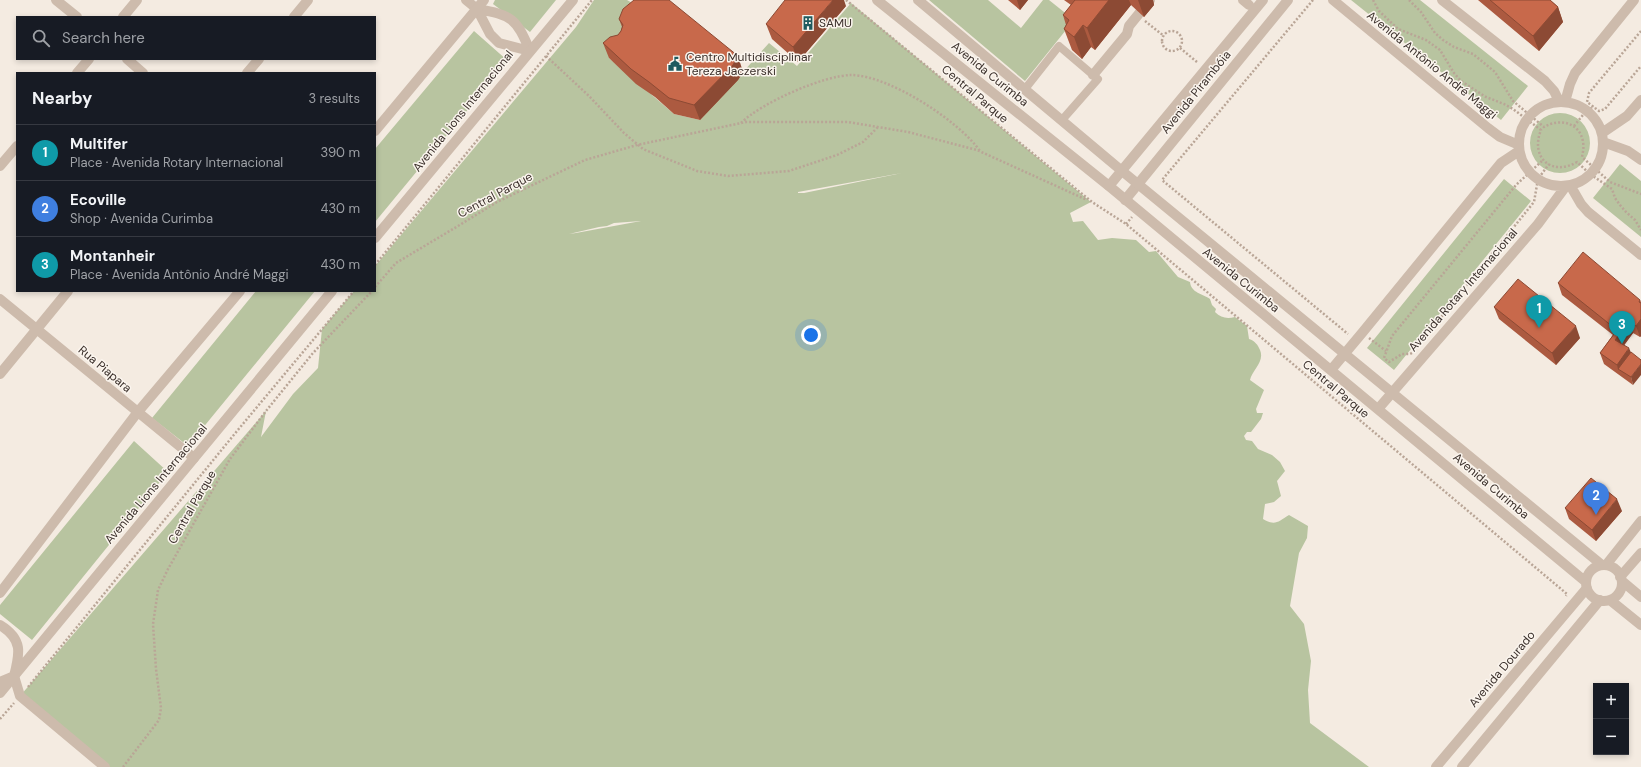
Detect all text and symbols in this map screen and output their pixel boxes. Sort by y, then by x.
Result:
street label: Avenida Antônio André Maggi [1364,7,1501,123]
building icon: SAMU [800,15,816,31]
place label: SAMU [819,15,852,31]
search box [16,16,376,60]
icon: search [30,27,52,49]
text: Search here [62,28,145,48]
street label: Avenida Curimba [948,38,1032,110]
street label: Avenida Lions Internacional [409,47,517,175]
street label: Avenida Pirambóia [1157,47,1235,137]
place label: Centro Multidisciplinar Tereza Jaczerski [686,49,812,79]
public building icon: Centro Multidisciplinar Tereza Jaczerski [667,56,683,72]
street label: Central Parque [938,61,1012,127]
text: Nearby [32,87,92,109]
text: 3 results [308,90,360,107]
text: Multifer [70,134,128,154]
text: 1 [43,144,47,161]
text: 390 m [321,144,360,161]
text: Place · Avenida Rotary Internacional [70,154,283,171]
street label: Central Parque [455,168,535,221]
text: Ecoville [70,190,126,210]
text: 2 [41,200,49,217]
text: 430 m [320,200,360,217]
text: Shop · Avenida Curimba [70,210,213,227]
street label: Avenida Rotary Internacional [1405,225,1521,355]
street label: Avenida Curimba [1199,244,1283,316]
text: Montanheir [70,246,155,266]
text: 3 [41,256,49,273]
text: 430 m [320,256,360,273]
text: Place · Avenida Antônio André Maggi [70,266,289,283]
pin: 1 [1526,295,1552,328]
pin: 3 [1609,311,1635,344]
your location [801,325,821,345]
street label: Rua Piapara [75,342,135,396]
street label: Central Parque [1299,356,1373,422]
street label: Avenida Lions Internacional [101,421,211,547]
street label: Avenida Curimba [1450,449,1532,523]
street label: Central Parque [164,467,220,547]
pin: 2 [1583,482,1609,515]
street label: Avenida Dourado [1465,627,1539,711]
map controls [1593,683,1629,755]
button: + [1593,683,1629,719]
button: − [1593,719,1629,755]

